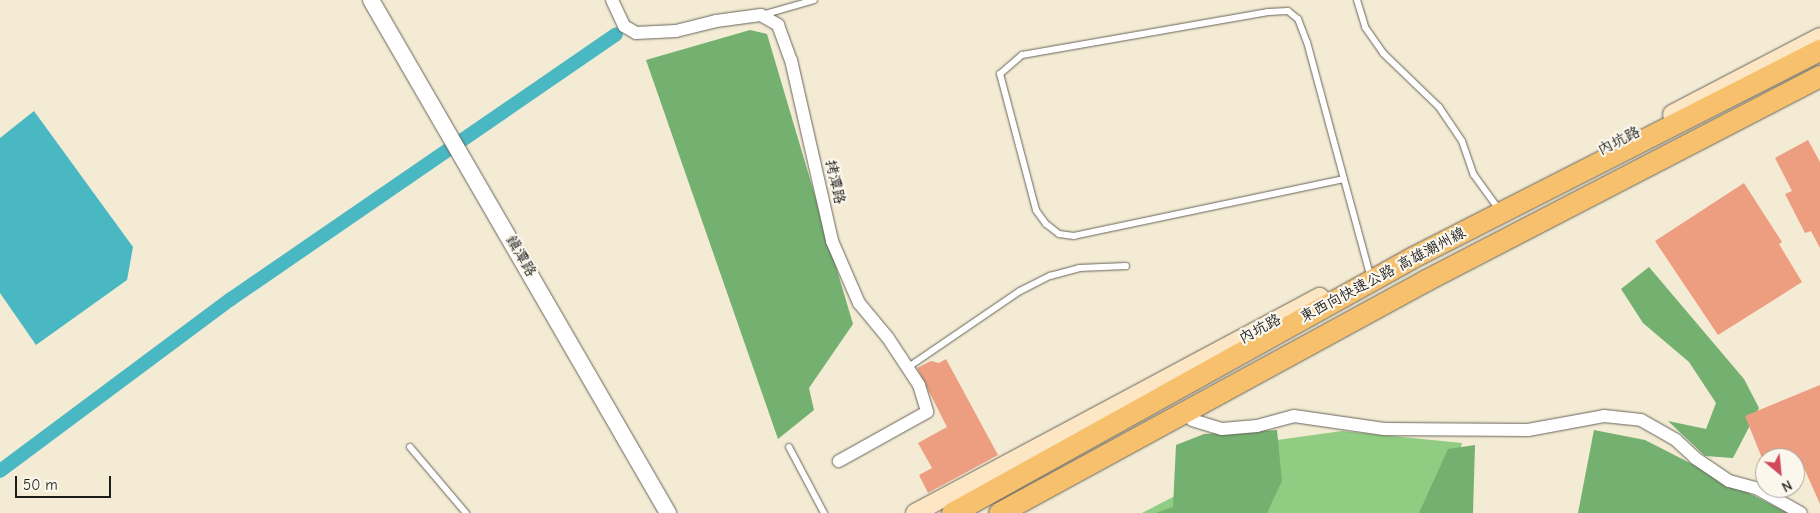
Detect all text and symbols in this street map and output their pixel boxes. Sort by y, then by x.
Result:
street label: 內坑路 [1595,123,1643,159]
street label: 拷潭路 [821,158,849,206]
street label: 東西向快速公路 高雄潮州線 [1297,224,1469,326]
street label: 鎮潭路 [502,232,540,280]
street label: 內坑路 [1236,310,1284,348]
north arrow [1755,448,1805,498]
scale bar [18,466,114,498]
text: 50 m [23,476,58,494]
text: N [1779,476,1795,495]

